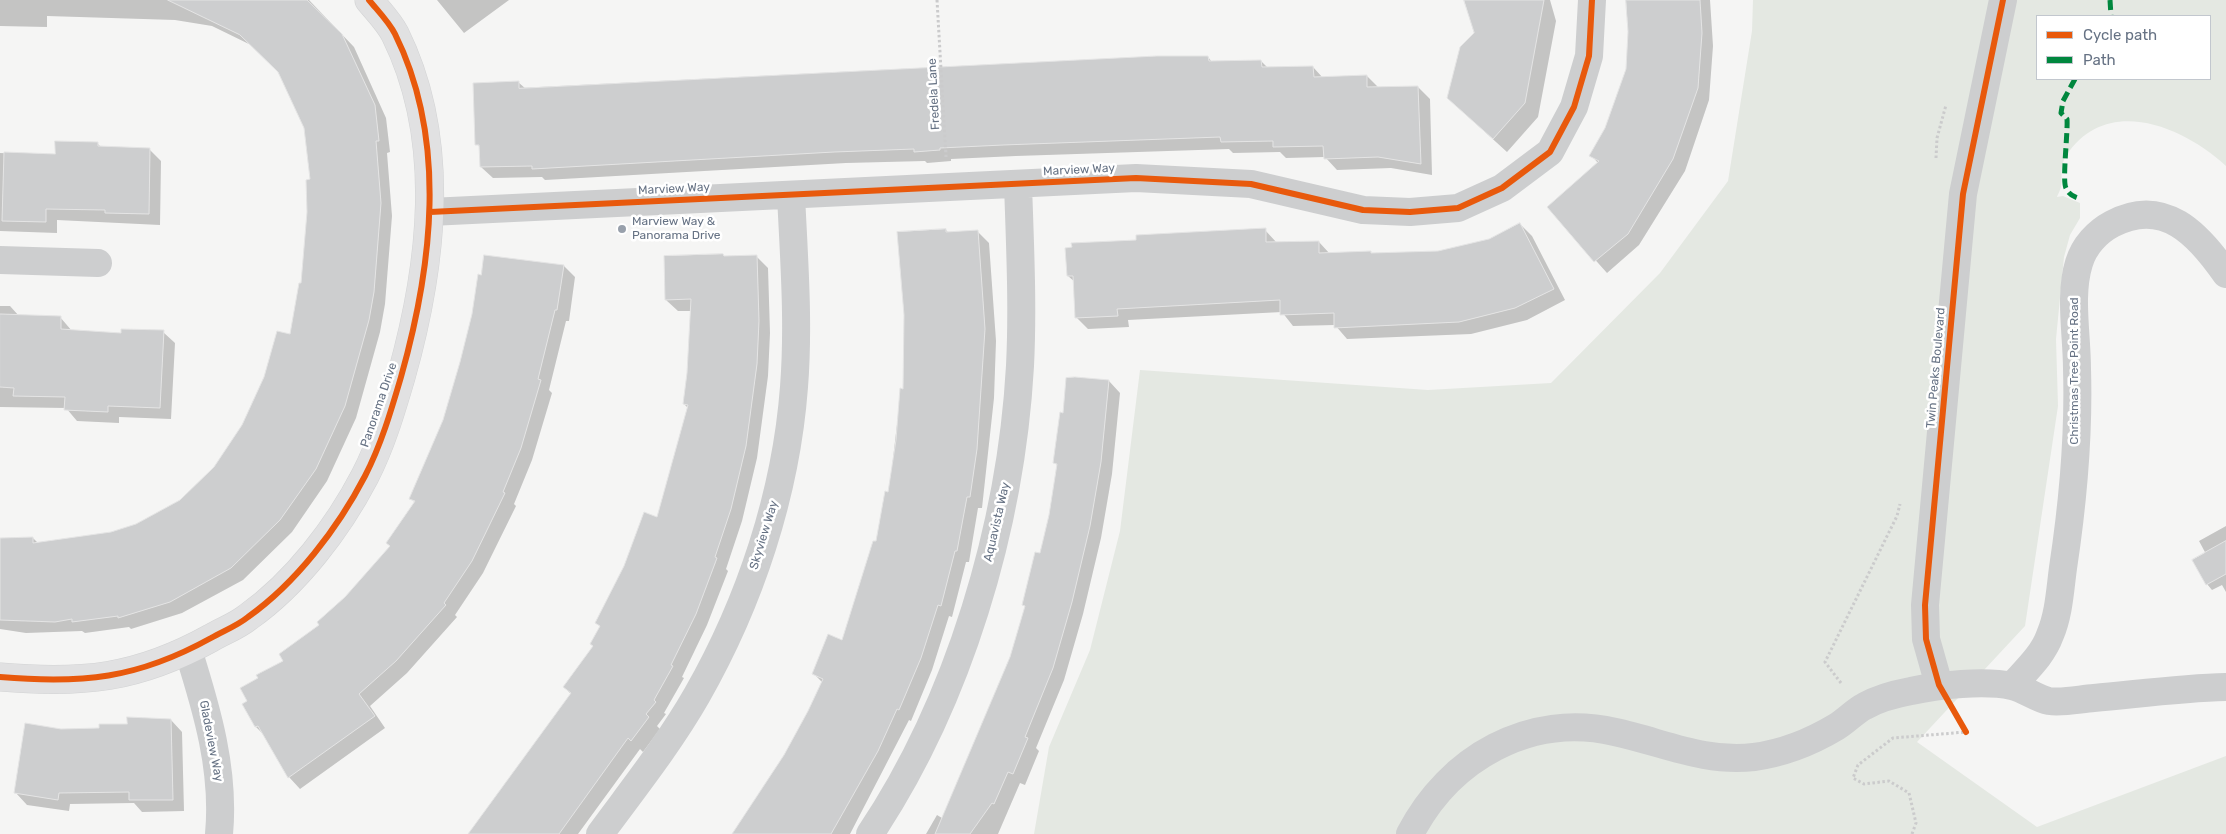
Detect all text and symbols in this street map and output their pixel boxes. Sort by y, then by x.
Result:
legend [2036,15,2211,80]
text: Cycle path [2083,26,2157,44]
text: Path [2083,51,2116,69]
street label: Fredela Lane [925,58,943,130]
street label: Marview Way [1043,161,1115,179]
street label: Marview Way [638,180,710,198]
place label: Marview Way & Panorama Drive [632,215,721,243]
marker: Marview Way & Panorama Drive [616,223,628,235]
street label: Christmas Tree Point Road [2068,297,2082,445]
street label: Twin Peaks Boulevard [1924,307,1948,429]
street label: Panorama Drive [358,361,400,449]
street label: Aquavista Way [981,481,1013,563]
street label: Skyview Way [747,499,781,571]
street label: Gladeview Way [196,699,226,783]

